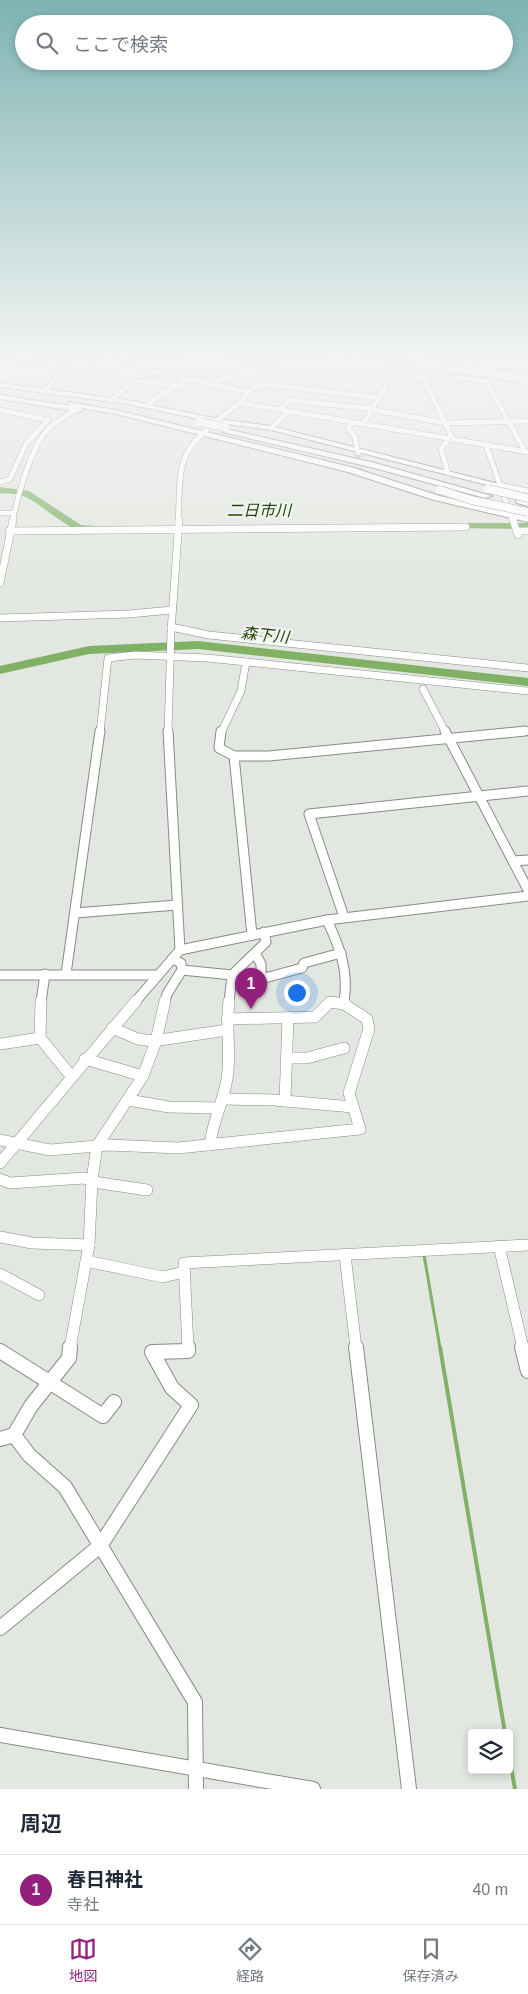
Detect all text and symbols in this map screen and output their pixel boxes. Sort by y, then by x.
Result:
search box [15,15,513,70]
icon: search [33,29,61,57]
text: ここで検索 [73,34,168,55]
water label: 二日市川 [227,502,293,519]
water label: 森下川 [240,624,292,646]
pin: 1 [235,968,267,1009]
your location [284,980,310,1006]
map controls [468,1729,513,1774]
button: layers [468,1729,513,1774]
text: 周辺 [20,1812,62,1835]
text: 春日神社 [67,1869,143,1890]
text: 1 [32,1881,40,1898]
text: 40 m [472,1881,508,1898]
text: 寺社 [67,1896,99,1913]
tab: 地図 [69,1935,97,1985]
tab: 経路 [236,1935,264,1985]
tab: 保存済み [403,1935,459,1985]

